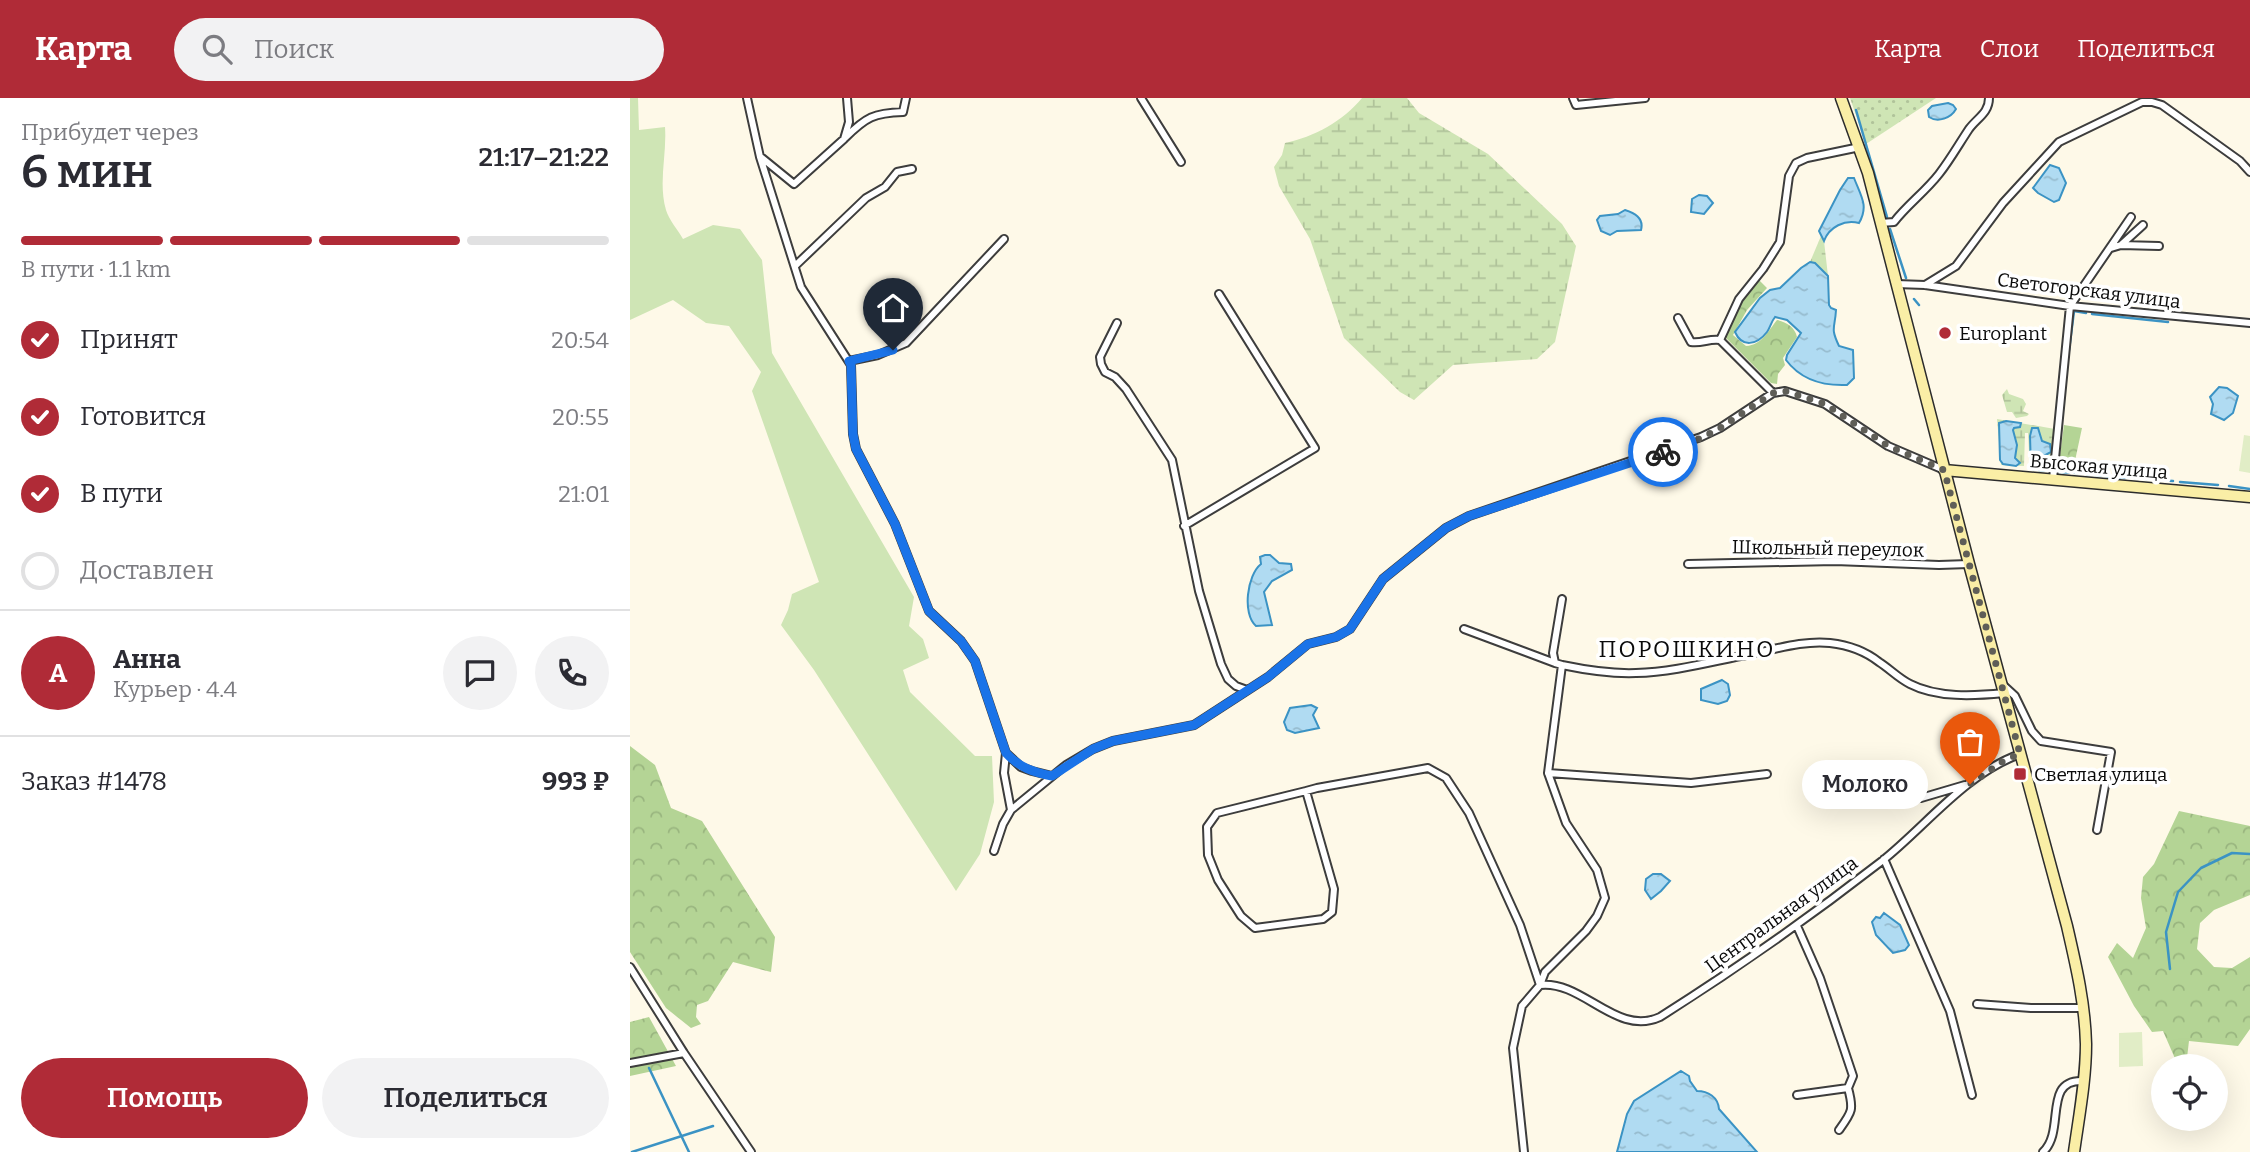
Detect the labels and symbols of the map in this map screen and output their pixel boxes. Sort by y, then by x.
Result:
street label: Светогорская улица [1996,268,2183,313]
pin [863,278,923,350]
place label: Europlant [1959,322,2047,345]
marker: Europlant [1937,325,1953,341]
courier [1628,417,1698,487]
street label: Высокая улица [2029,449,2170,484]
street label: Школьный переулок [1732,535,1925,562]
district label: ПОРОШКИНО [1599,635,1775,663]
pin [1940,712,2000,784]
callout: Молоко [1802,760,1928,808]
place label: Светлая улица [2034,763,2168,786]
marker: Светлая улица [2012,766,2028,782]
street label: Центральная улица [1701,851,1863,977]

